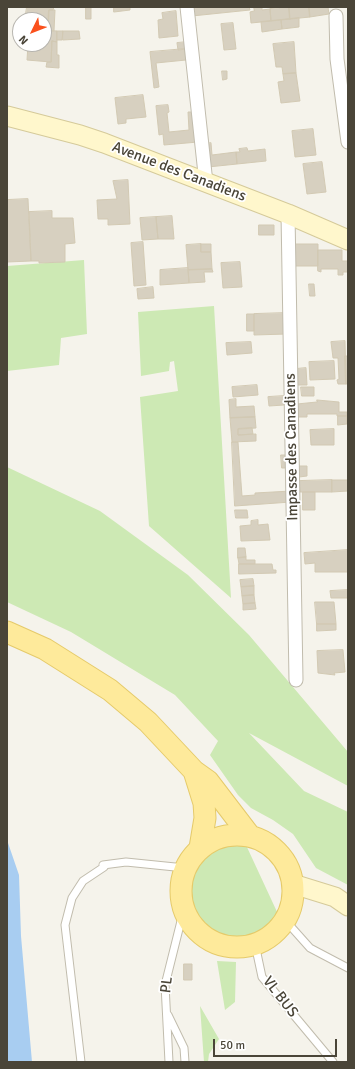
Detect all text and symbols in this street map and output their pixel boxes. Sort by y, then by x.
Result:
north arrow [12,12,52,52]
text: N [16,33,31,47]
street label: Avenue des Canadiens [109,138,249,206]
street label: Impasse des Canadiens [282,373,302,521]
street label: VL BUS [258,973,302,1021]
street label: PL [157,976,177,994]
scale bar [215,1031,339,1057]
text: 50 m [220,1038,245,1053]

